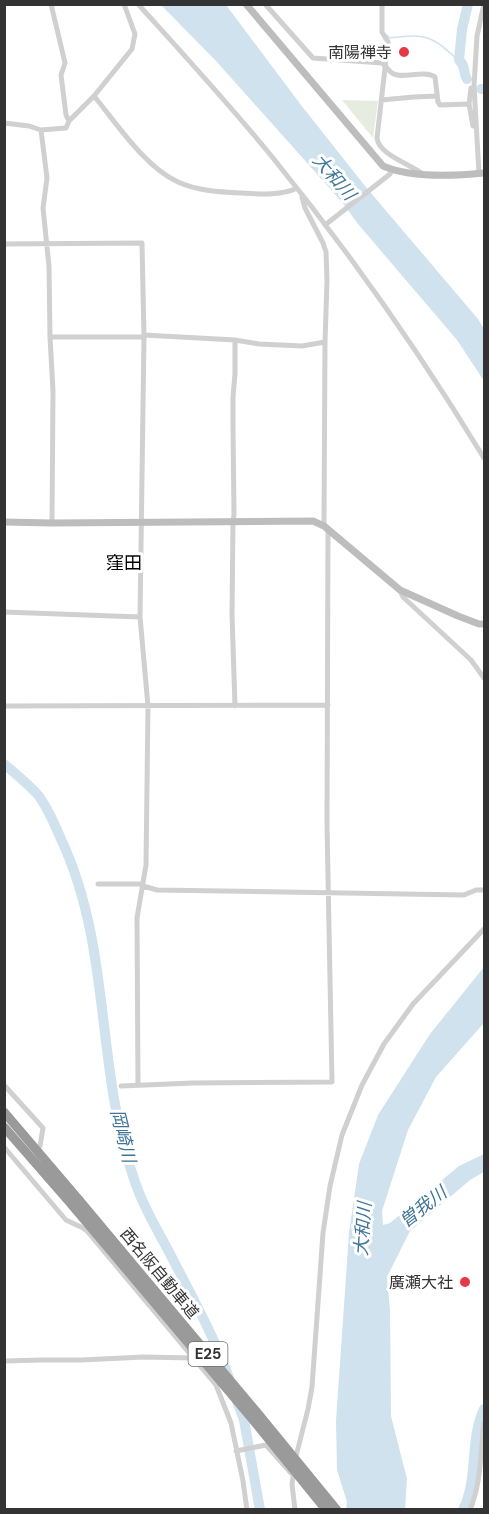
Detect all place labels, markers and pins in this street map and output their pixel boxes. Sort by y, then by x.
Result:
place label: 南陽禅寺 [328,42,392,63]
marker: 南陽禅寺 [397,45,411,59]
place label: 廣瀬大社 [389,1272,453,1293]
marker: 廣瀬大社 [458,1275,472,1289]

